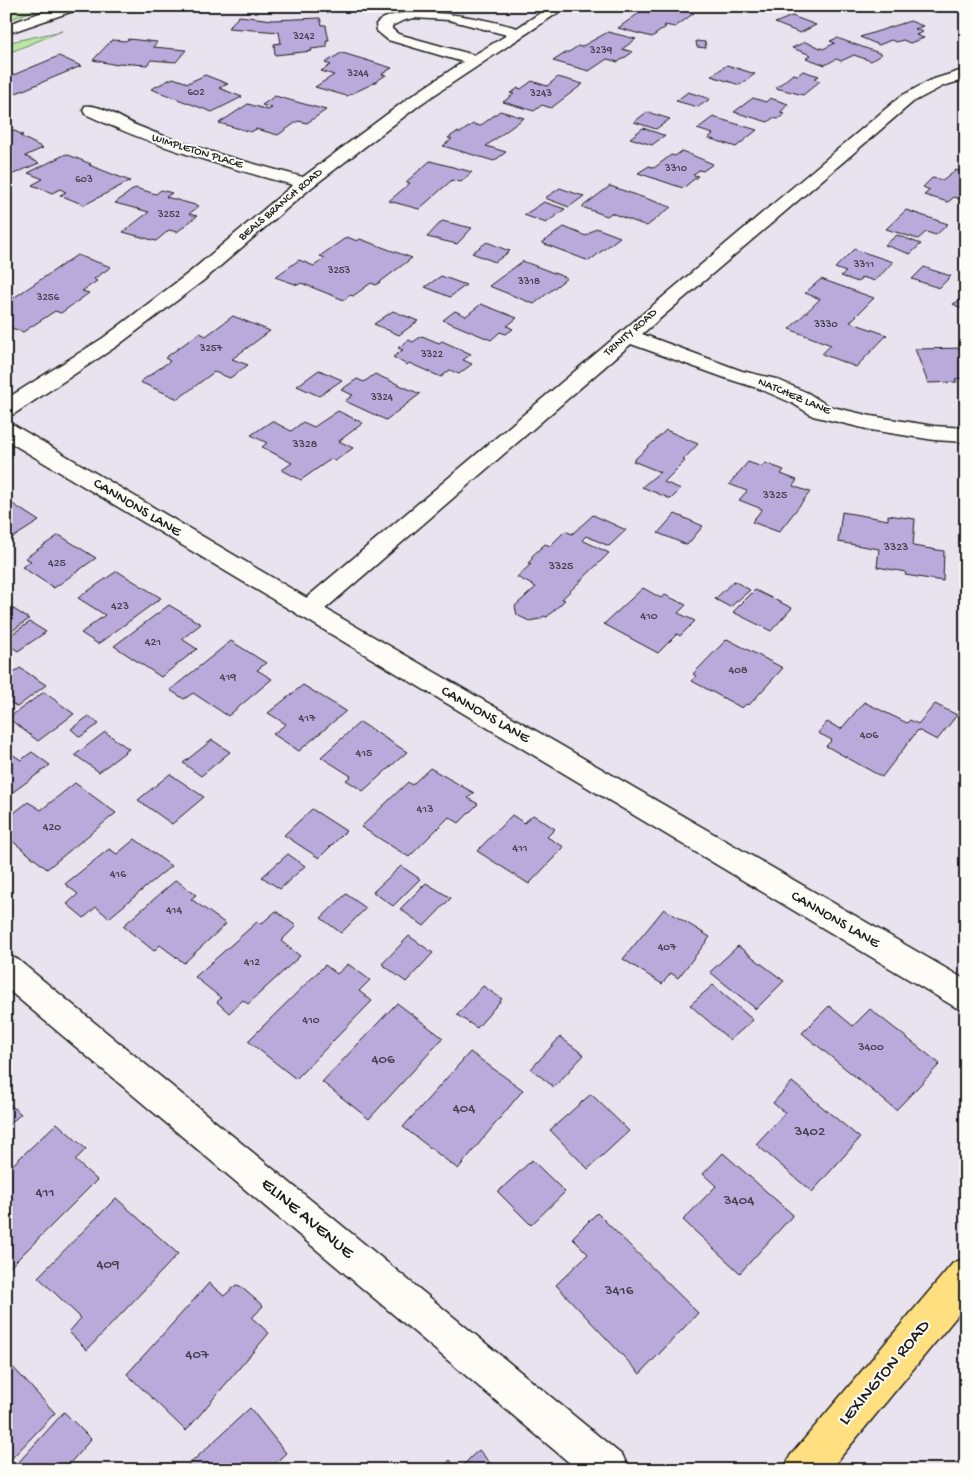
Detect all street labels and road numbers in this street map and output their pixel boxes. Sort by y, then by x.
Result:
street label: WIMPLETON PLACE [150,131,245,173]
street label: BEALS BRANCH ROAD [235,166,326,245]
street label: TRINITY ROAD [601,306,661,361]
street label: NATCHEZ LANE [755,375,833,419]
street label: CANNONS LANE [90,475,185,542]
street label: CANNONS LANE [437,682,533,748]
street label: CANNONS LANE [787,887,883,953]
street label: ELINE AVENUE [256,1174,358,1264]
street label: LEXINGTON ROAD [835,1316,935,1430]

